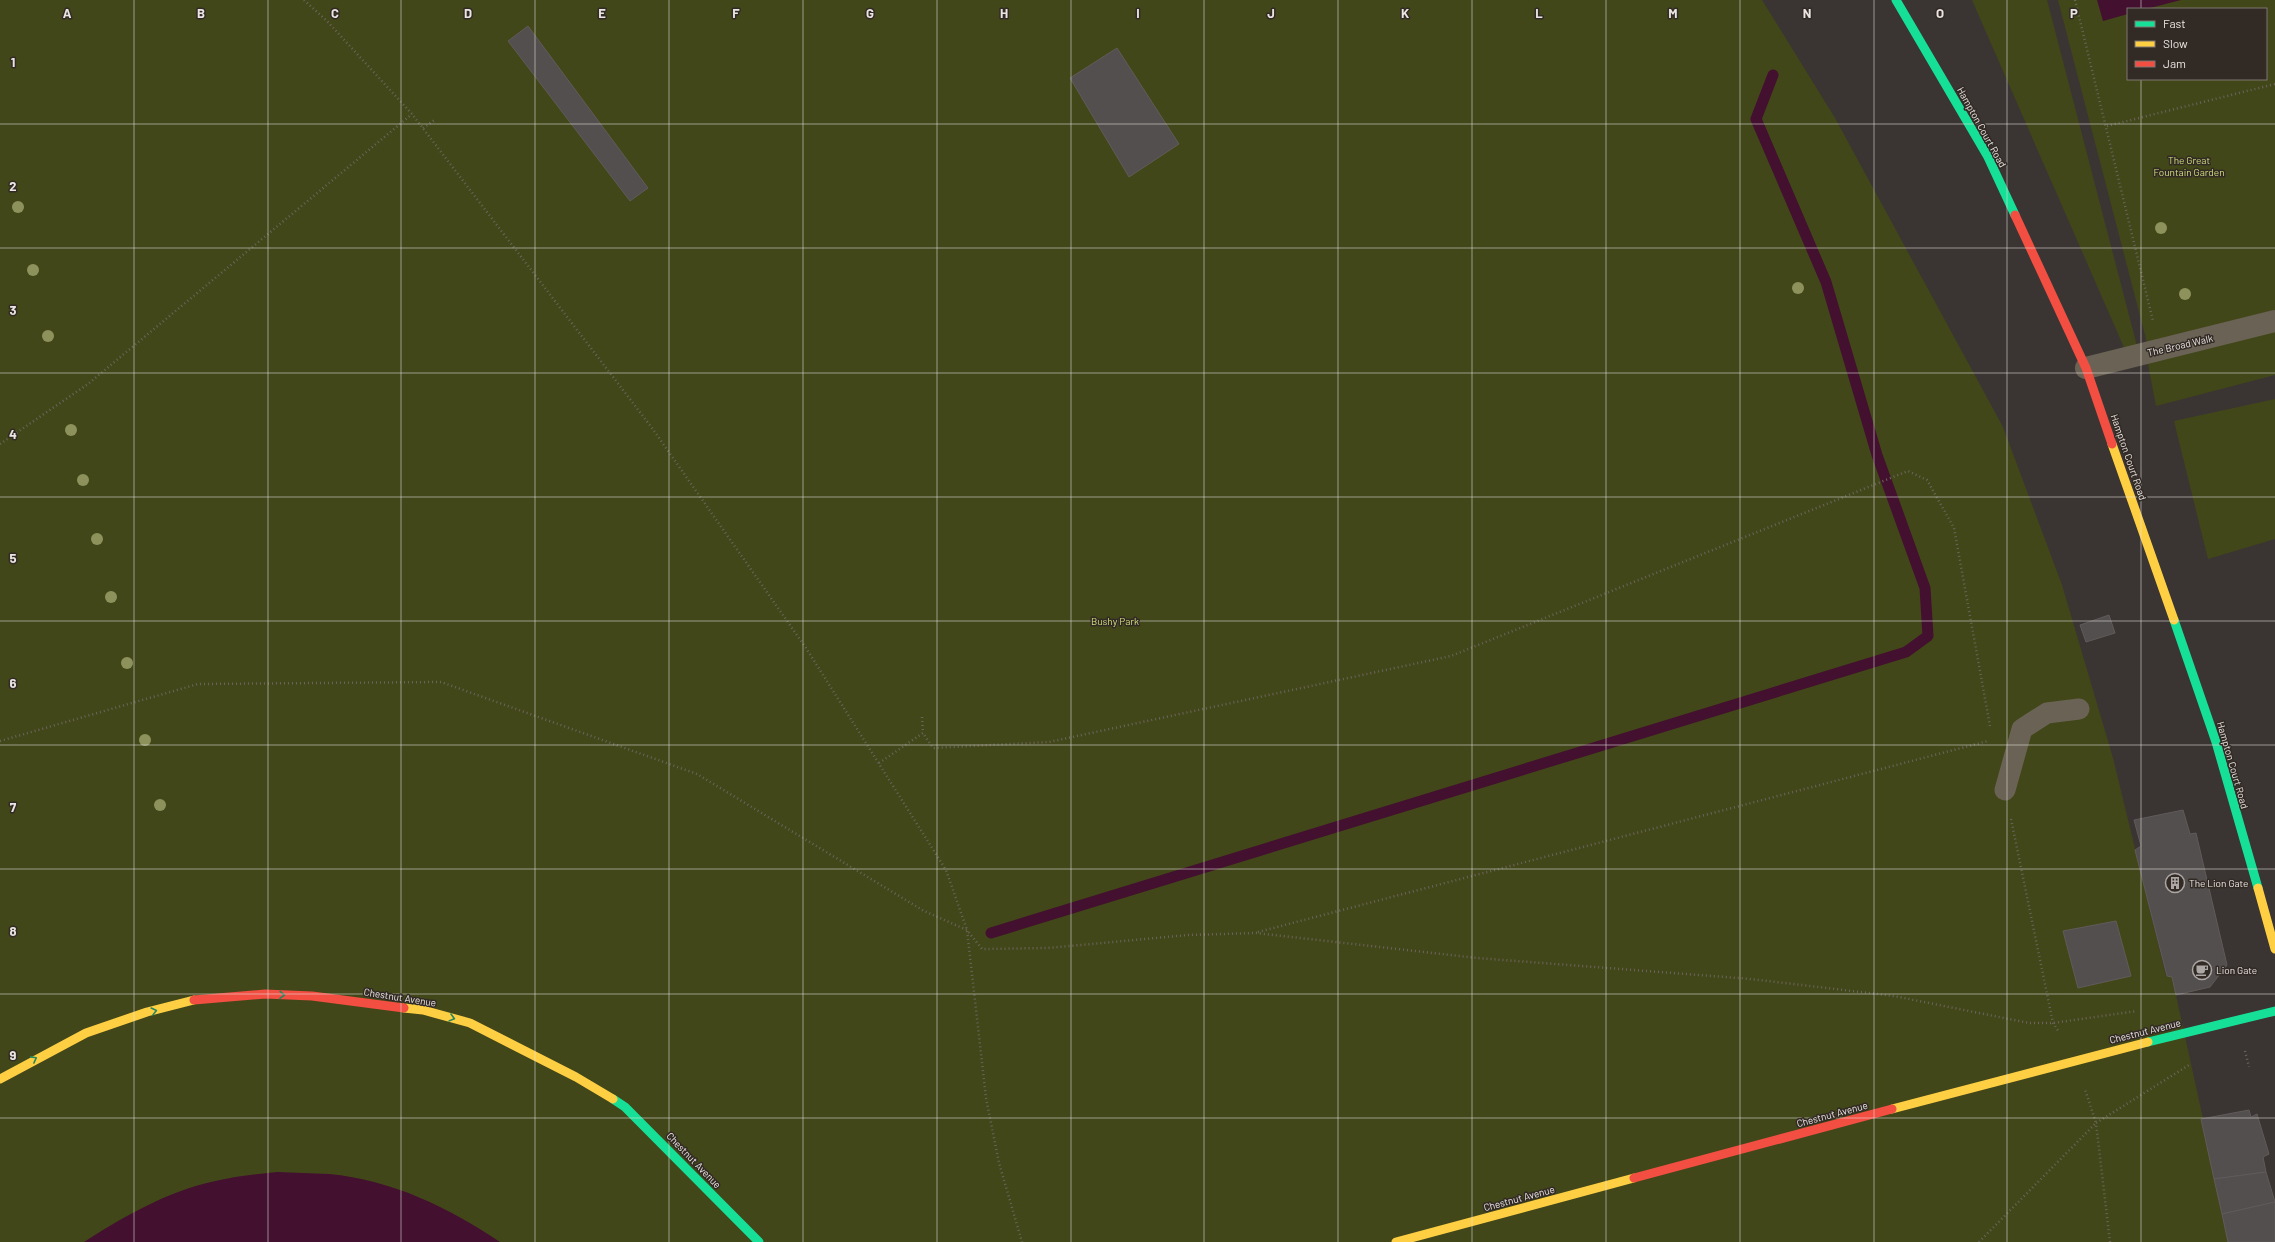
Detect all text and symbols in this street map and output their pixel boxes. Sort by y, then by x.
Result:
text: A [63,5,72,21]
text: B [197,5,205,21]
text: C [331,5,339,21]
text: D [464,5,472,21]
text: E [598,5,606,21]
text: F [732,5,740,21]
text: G [866,5,874,21]
text: H [1000,5,1008,21]
text: I [1136,5,1140,21]
text: J [1267,5,1275,21]
text: K [1401,5,1409,21]
text: L [1535,5,1543,21]
text: M [1668,5,1678,21]
text: N [1803,5,1811,21]
text: O [1936,5,1944,21]
text: P [2070,5,2078,21]
legend [2127,8,2267,80]
text: Fast [2163,16,2186,30]
text: Slow [2163,36,2188,50]
text: 1 [11,54,15,70]
text: Jam [2163,56,2186,70]
street label: Hampton Court Road [1955,85,2009,169]
park label: The Great Fountain Garden [2153,154,2225,178]
text: 2 [9,178,17,194]
text: 3 [9,302,17,318]
street label: The Broad Walk [2146,332,2214,358]
street label: Hampton Court Road [2109,412,2149,502]
text: 4 [9,426,17,442]
text: 5 [9,550,17,566]
park label: Bushy Park [1091,615,1139,627]
text: 6 [10,675,17,691]
street label: Hampton Court Road [2215,720,2251,810]
text: 7 [10,799,17,815]
building icon: The Lion Gate [2164,872,2186,894]
place label: The Lion Gate [2189,877,2248,889]
text: 8 [9,923,17,939]
cafe icon: Lion Gate [2191,959,2213,981]
place label: Lion Gate [2216,964,2257,976]
street label: Chestnut Avenue [363,985,437,1009]
one-way arrow [279,990,285,999]
one-way arrow [150,1007,157,1015]
one-way arrow [448,1013,455,1022]
street label: Chestnut Avenue [2108,1016,2182,1046]
text: 9 [10,1047,17,1063]
one-way arrow [29,1057,37,1064]
street label: Chestnut Avenue [1795,1099,1869,1129]
street label: Chestnut Avenue [664,1129,724,1191]
street label: Chestnut Avenue [1482,1183,1556,1213]

